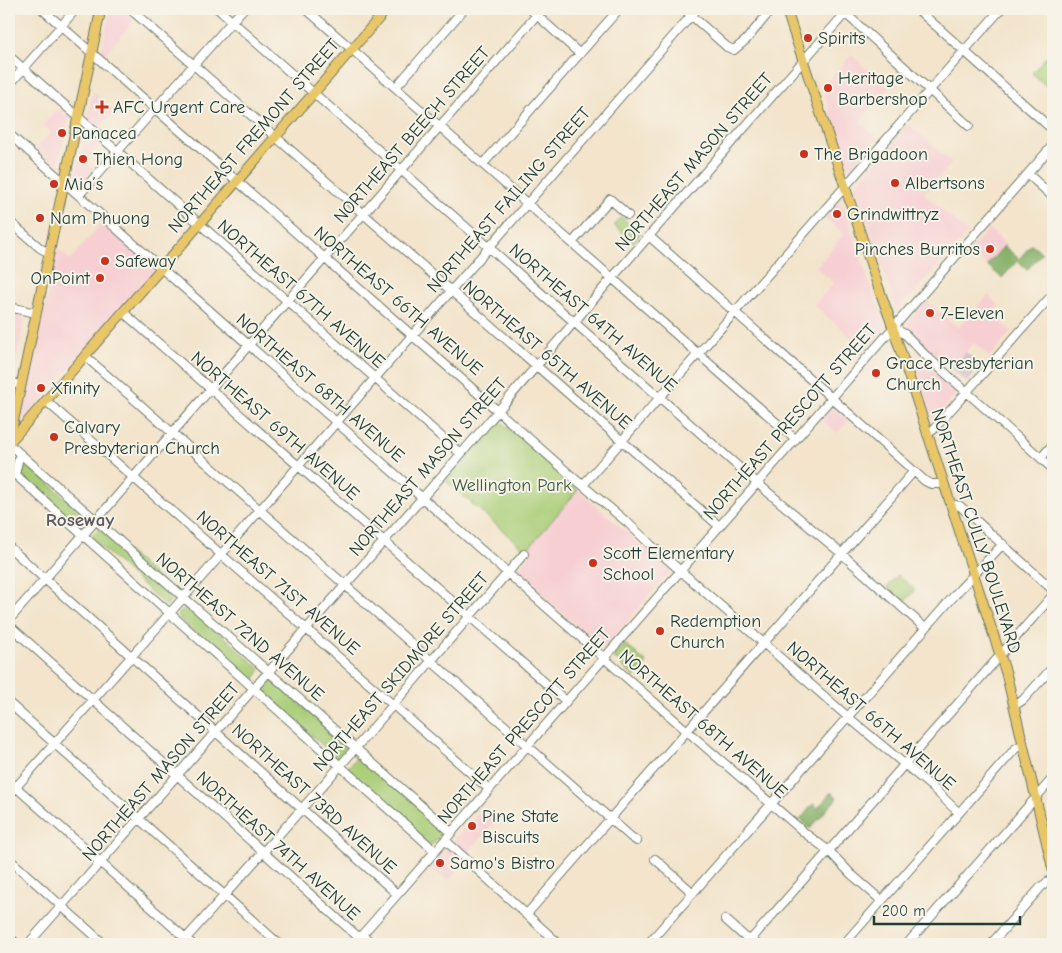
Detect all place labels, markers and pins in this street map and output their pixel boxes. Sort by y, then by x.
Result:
place label: Spirits [818,28,865,49]
marker: Spirits [802,32,814,44]
place label: Heritage Barbershop [838,68,928,110]
marker: Heritage Barbershop [822,82,834,94]
place label: AFC Urgent Care [113,97,245,118]
marker: AFC Urgent Care [95,100,109,114]
place label: Panacea [72,123,137,144]
marker: Panacea [56,127,68,139]
place label: The Brigadoon [814,144,928,165]
marker: The Brigadoon [798,148,810,160]
place label: Thien Hong [93,149,183,170]
marker: Thien Hong [77,153,89,165]
place label: Albertsons [905,173,985,194]
place label: Mia’s [64,174,103,195]
marker: Albertsons [889,177,901,189]
marker: Mia’s [48,178,60,190]
place label: Grindwittryz [847,204,939,225]
place label: Nam Phuong [50,208,150,229]
marker: Grindwittryz [831,208,843,220]
marker: Nam Phuong [34,212,46,224]
place label: Pinches Burritos [855,239,980,260]
marker: Pinches Burritos [984,243,996,255]
place label: Safeway [115,251,177,272]
marker: Safeway [99,255,111,267]
place label: OnPoint [30,268,91,289]
marker: OnPoint [94,272,106,284]
place label: 7-Eleven [940,303,1004,324]
marker: 7-Eleven [924,307,936,319]
place label: Grace Presbyterian Church [886,353,1034,395]
marker: Grace Presbyterian Church [870,367,882,379]
place label: Xfinity [51,378,101,399]
marker: Xfinity [35,382,47,394]
place label: Calvary Presbyterian Church [64,417,220,459]
marker: Calvary Presbyterian Church [48,431,60,443]
place label: Scott Elementary School [603,543,735,585]
marker: Scott Elementary School [587,557,599,569]
place label: Redemption Church [670,611,761,653]
marker: Redemption Church [654,625,666,637]
place label: Pine State Biscuits [482,806,559,848]
marker: Pine State Biscuits [466,820,478,832]
place label: Samo's Bistro [450,853,555,874]
marker: Samo's Bistro [434,857,446,869]

